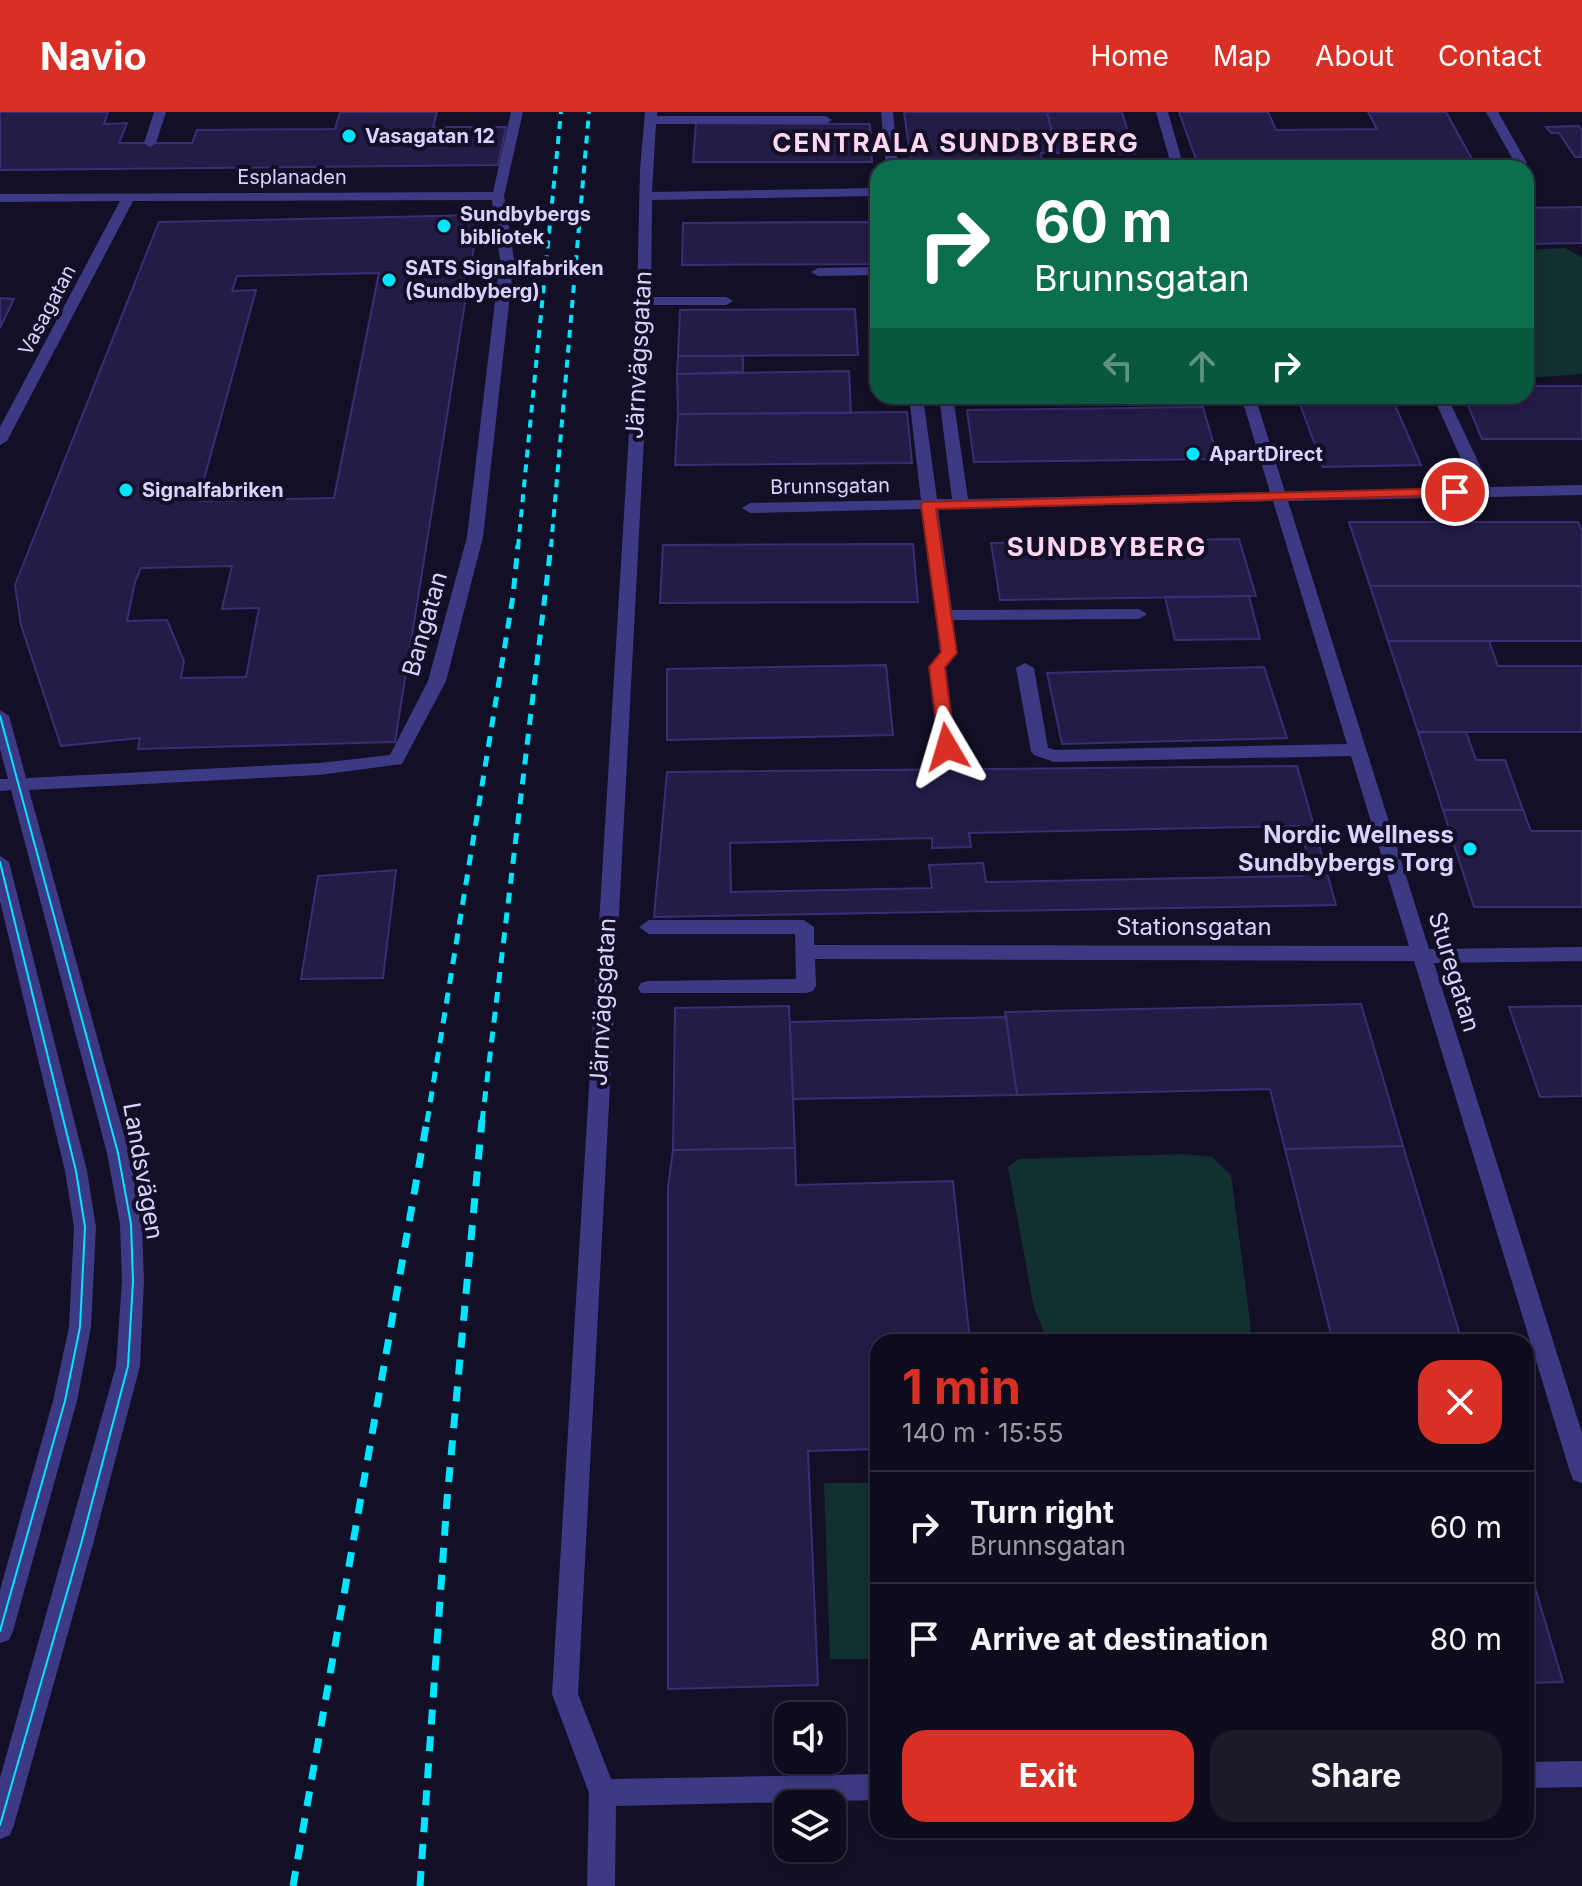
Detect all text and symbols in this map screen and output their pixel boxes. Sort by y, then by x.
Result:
text: Navio [40,33,147,79]
text: Home [1090,39,1169,73]
text: Map [1213,39,1271,73]
text: About [1315,39,1394,73]
text: Contact [1438,39,1542,73]
place label: Vasagatan 12 [365,124,495,148]
marker: Vasagatan 12 [340,127,358,145]
district label: CENTRALA SUNDBYBERG [772,127,1140,158]
street label: Esplanaden [237,165,347,189]
text: 60 m [1034,188,1173,256]
icon: right [902,192,1006,296]
place label: Sundbybergs bibliotek [460,202,591,249]
marker: Sundbybergs bibliotek [435,217,453,235]
place label: SATS Signalfabriken (Sundbyberg) [405,256,604,303]
text: Brunnsgatan [1034,256,1250,300]
street label: Vasagatan [13,261,81,359]
street label: Järnvägsgatan [620,270,657,440]
marker: SATS Signalfabriken (Sundbyberg) [380,271,398,289]
icon: left [1096,344,1140,388]
icon: ahead [1180,344,1224,388]
icon: right [1264,344,1308,388]
place label: ApartDirect [1209,442,1323,466]
marker: ApartDirect [1184,445,1202,463]
pin [1421,458,1489,526]
icon: arrive [1433,470,1477,514]
street label: Brunnsgatan [770,473,890,499]
place label: Signalfabriken [142,478,284,502]
marker: Signalfabriken [117,481,135,499]
district label: SUNDBYBERG [1007,531,1207,562]
street label: Bangatan [396,568,453,679]
position arrow [905,705,989,789]
place label: Nordic Wellness Sundbybergs Torg [1238,820,1454,877]
marker: Nordic Wellness Sundbybergs Torg [1461,840,1479,858]
street label: Sturegatan [1423,908,1486,1035]
street label: Stationsgatan [1116,912,1272,941]
street label: Järnvägsgatan [584,917,621,1087]
street label: Landsvägen [117,1100,170,1242]
text: 1 min [902,1357,1021,1416]
button: close [1418,1360,1502,1444]
text: 140 m · 15:55 [902,1417,1063,1448]
text: Turn right [970,1494,1114,1530]
icon: right [902,1505,946,1549]
text: 60 m [1430,1509,1502,1545]
text: Brunnsgatan [970,1530,1126,1561]
icon: arrive [902,1617,946,1661]
text: Arrive at destination [970,1621,1268,1657]
text: 80 m [1430,1621,1502,1657]
map controls [774,1702,846,1862]
button: sound [774,1702,846,1774]
button: Exit [902,1730,1194,1822]
button: Share [1210,1730,1502,1822]
button: layers [774,1790,846,1862]

